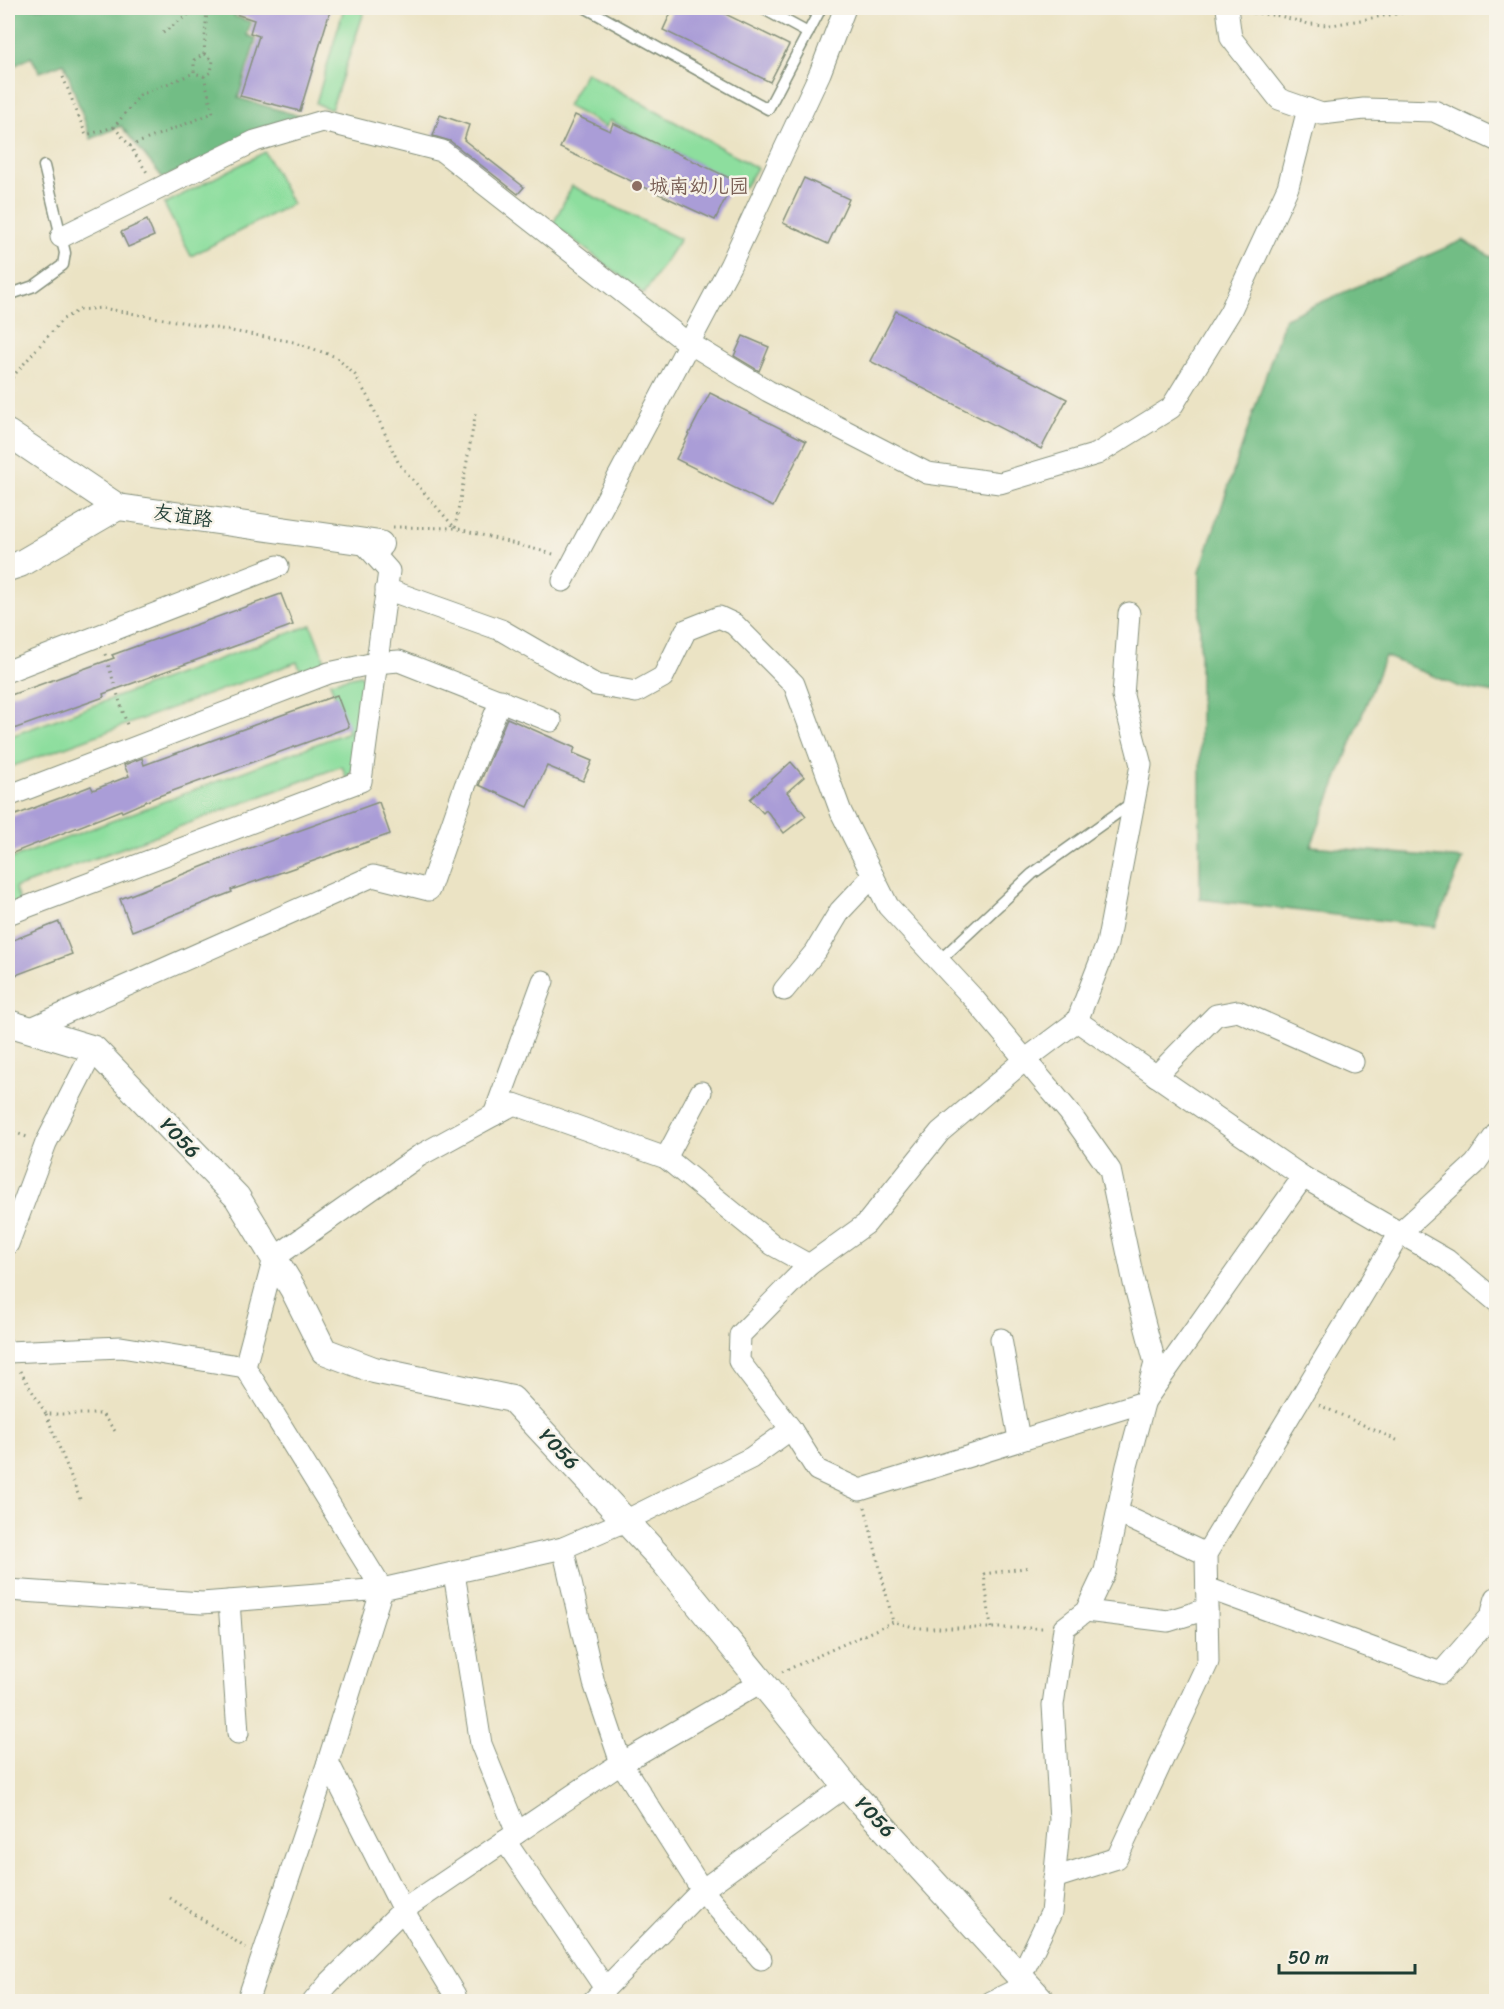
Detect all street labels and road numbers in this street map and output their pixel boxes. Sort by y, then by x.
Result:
street label: 友谊路 [151,494,216,538]
street label: Y056 [151,1109,209,1167]
street label: Y056 [530,1420,588,1478]
street label: Y056 [846,1788,904,1846]

